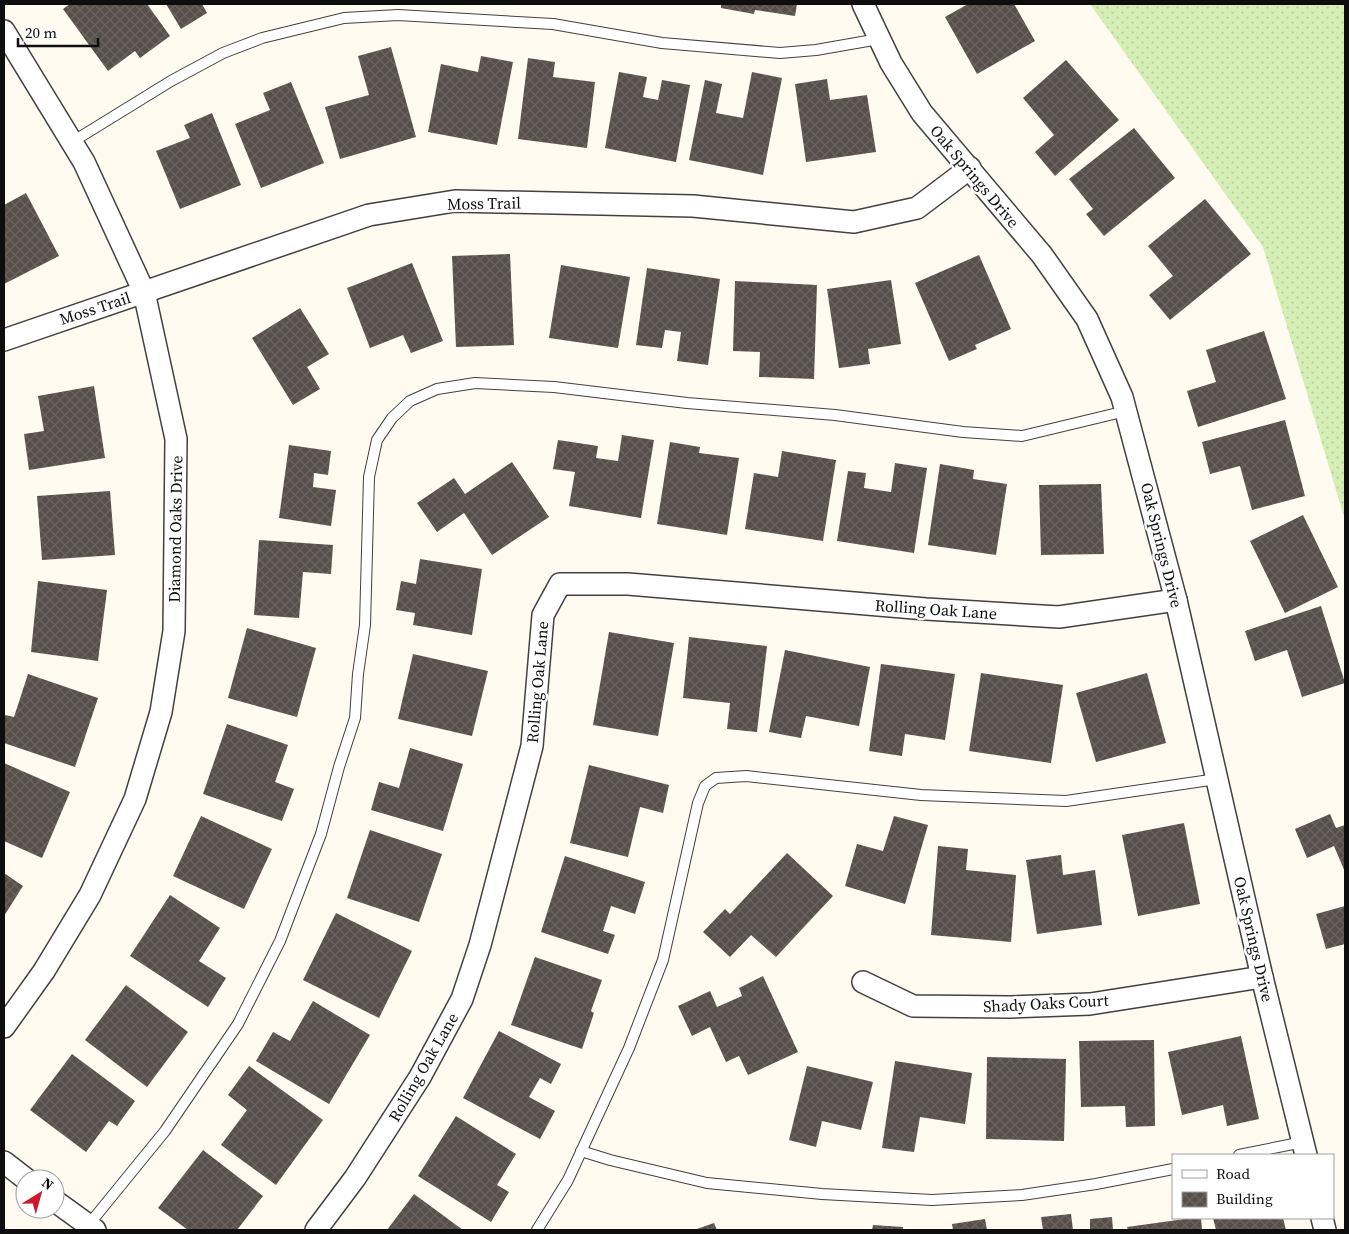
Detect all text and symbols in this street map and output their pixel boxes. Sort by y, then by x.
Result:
scale bar [18,15,98,47]
text: 20 m [25,22,57,43]
street label: Oak Springs Drive [925,120,1025,232]
street label: Moss Trail [447,191,521,215]
street label: Moss Trail [57,286,134,330]
street label: Diamond Oaks Drive [163,455,187,603]
street label: Oak Springs Drive [1136,480,1188,610]
street label: Rolling Oak Lane [874,594,998,624]
street label: Rolling Oak Lane [521,620,553,744]
street label: Oak Springs Drive [1229,874,1279,1004]
street label: Shady Oaks Court [983,989,1110,1017]
street label: Rolling Oak Lane [383,1009,463,1125]
legend [1172,1154,1334,1219]
text: Road [1216,1163,1250,1184]
north arrow [15,1169,65,1219]
text: N [38,1173,58,1195]
text: Building [1216,1188,1273,1209]

